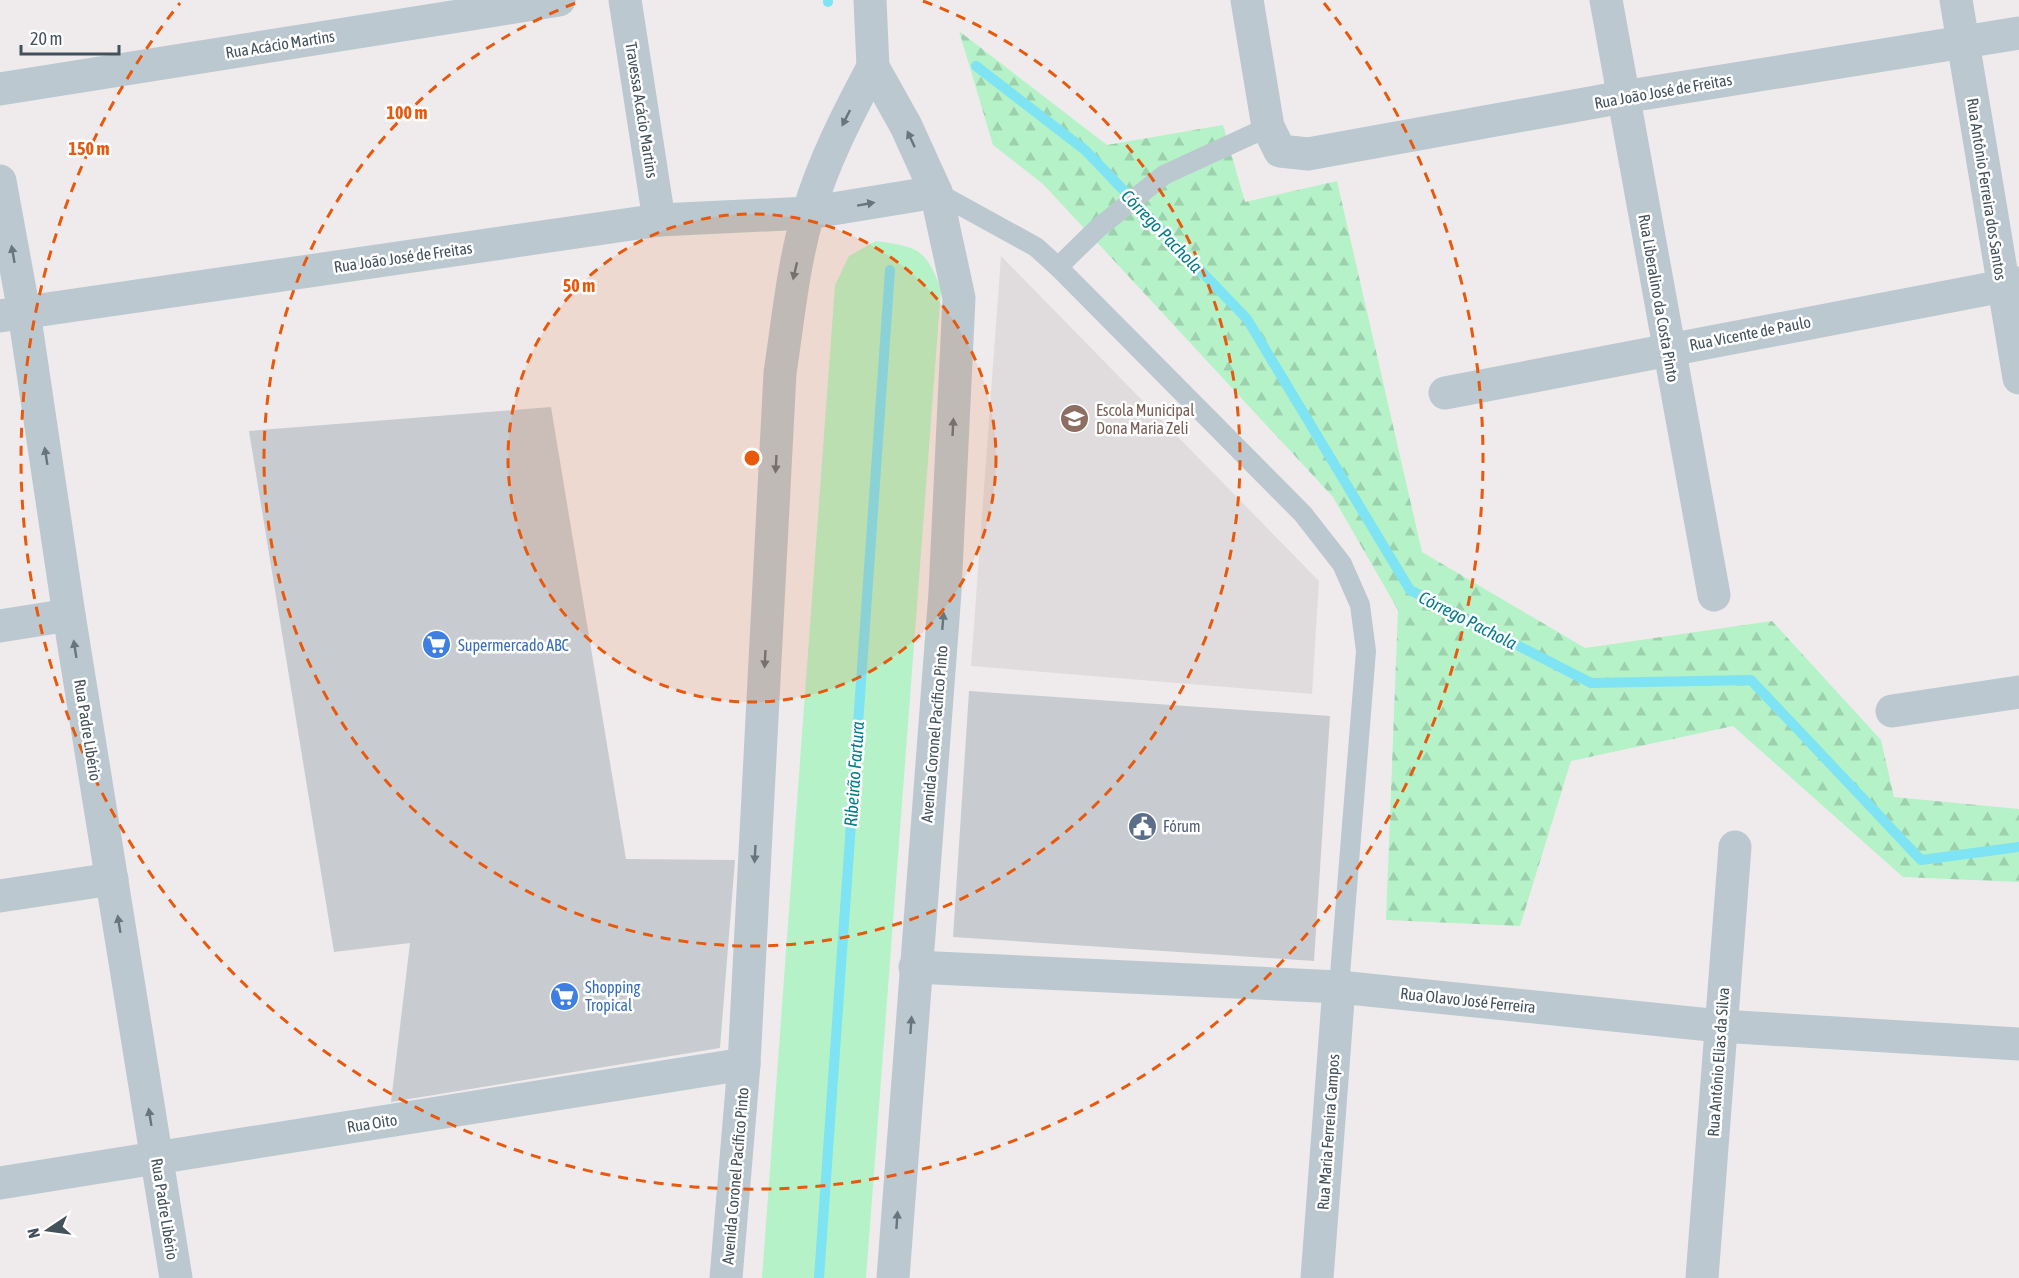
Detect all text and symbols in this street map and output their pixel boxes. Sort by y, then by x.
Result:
scale bar [21,18,118,56]
street label: Rua Acácio Martins [224,26,336,62]
text: 20 m [30,28,62,49]
street label: Travessa Acácio Martins [622,41,662,180]
street label: Rua João José de Freitas [1593,70,1734,112]
street label: Rua Antônio Ferreira dos Santos [1964,97,2010,282]
text: 100 m [387,102,427,123]
one-way arrow [841,110,850,127]
one-way arrow [907,130,916,147]
text: 150 m [69,138,109,159]
water label: Córrego Pachola [1117,185,1207,277]
one-way arrow [856,199,875,208]
street label: Rua Liberalino da Costa Pinto [1635,213,1683,383]
street label: Rua João José de Freitas [333,238,474,276]
one-way arrow [8,244,17,263]
one-way arrow [790,261,800,280]
text: 50 m [563,275,595,296]
street label: Rua Vicente de Paulo [1688,312,1812,354]
place label: Escola Municipal Dona Maria Zeli [1096,401,1195,437]
school or university icon: Escola Municipal Dona Maria Zeli [1059,403,1091,435]
one-way arrow [948,417,957,436]
one-way arrow [41,446,50,465]
centre of rings [742,448,762,468]
one-way arrow [771,455,780,474]
water label: Córrego Pachola [1415,586,1521,654]
one-way arrow [938,612,948,631]
supermarket icon: Supermercado ABC [421,629,453,661]
place label: Supermercado ABC [458,636,569,655]
one-way arrow [70,639,79,658]
street label: Avenida Coronel Pacífico Pinto [917,645,951,823]
one-way arrow [761,650,770,669]
street label: Rua Padre Libério [71,678,105,782]
water label: Ribeirão Fartura [840,720,868,827]
public building icon: Fórum [1126,810,1158,842]
place label: Fórum [1163,817,1201,835]
one-way arrow [750,844,759,863]
one-way arrow [115,914,124,933]
place label: Shopping Tropical [585,978,641,1015]
supermarket icon: Shopping Tropical [548,980,580,1012]
street label: Rua Olavo José Ferreira [1399,984,1537,1016]
street label: Rua Antônio Elias da Silva [1704,987,1732,1137]
one-way arrow [906,1016,916,1035]
street label: Rua Maria Ferreira Campos [1314,1053,1343,1211]
street label: Avenida Coronel Pacífico Pinto [718,1087,752,1265]
one-way arrow [146,1107,155,1126]
street label: Rua Oito [346,1110,398,1136]
street label: Rua Padre Libério [148,1157,182,1261]
north arrow [18,1200,78,1260]
one-way arrow [892,1210,902,1229]
text: N [24,1227,43,1240]

